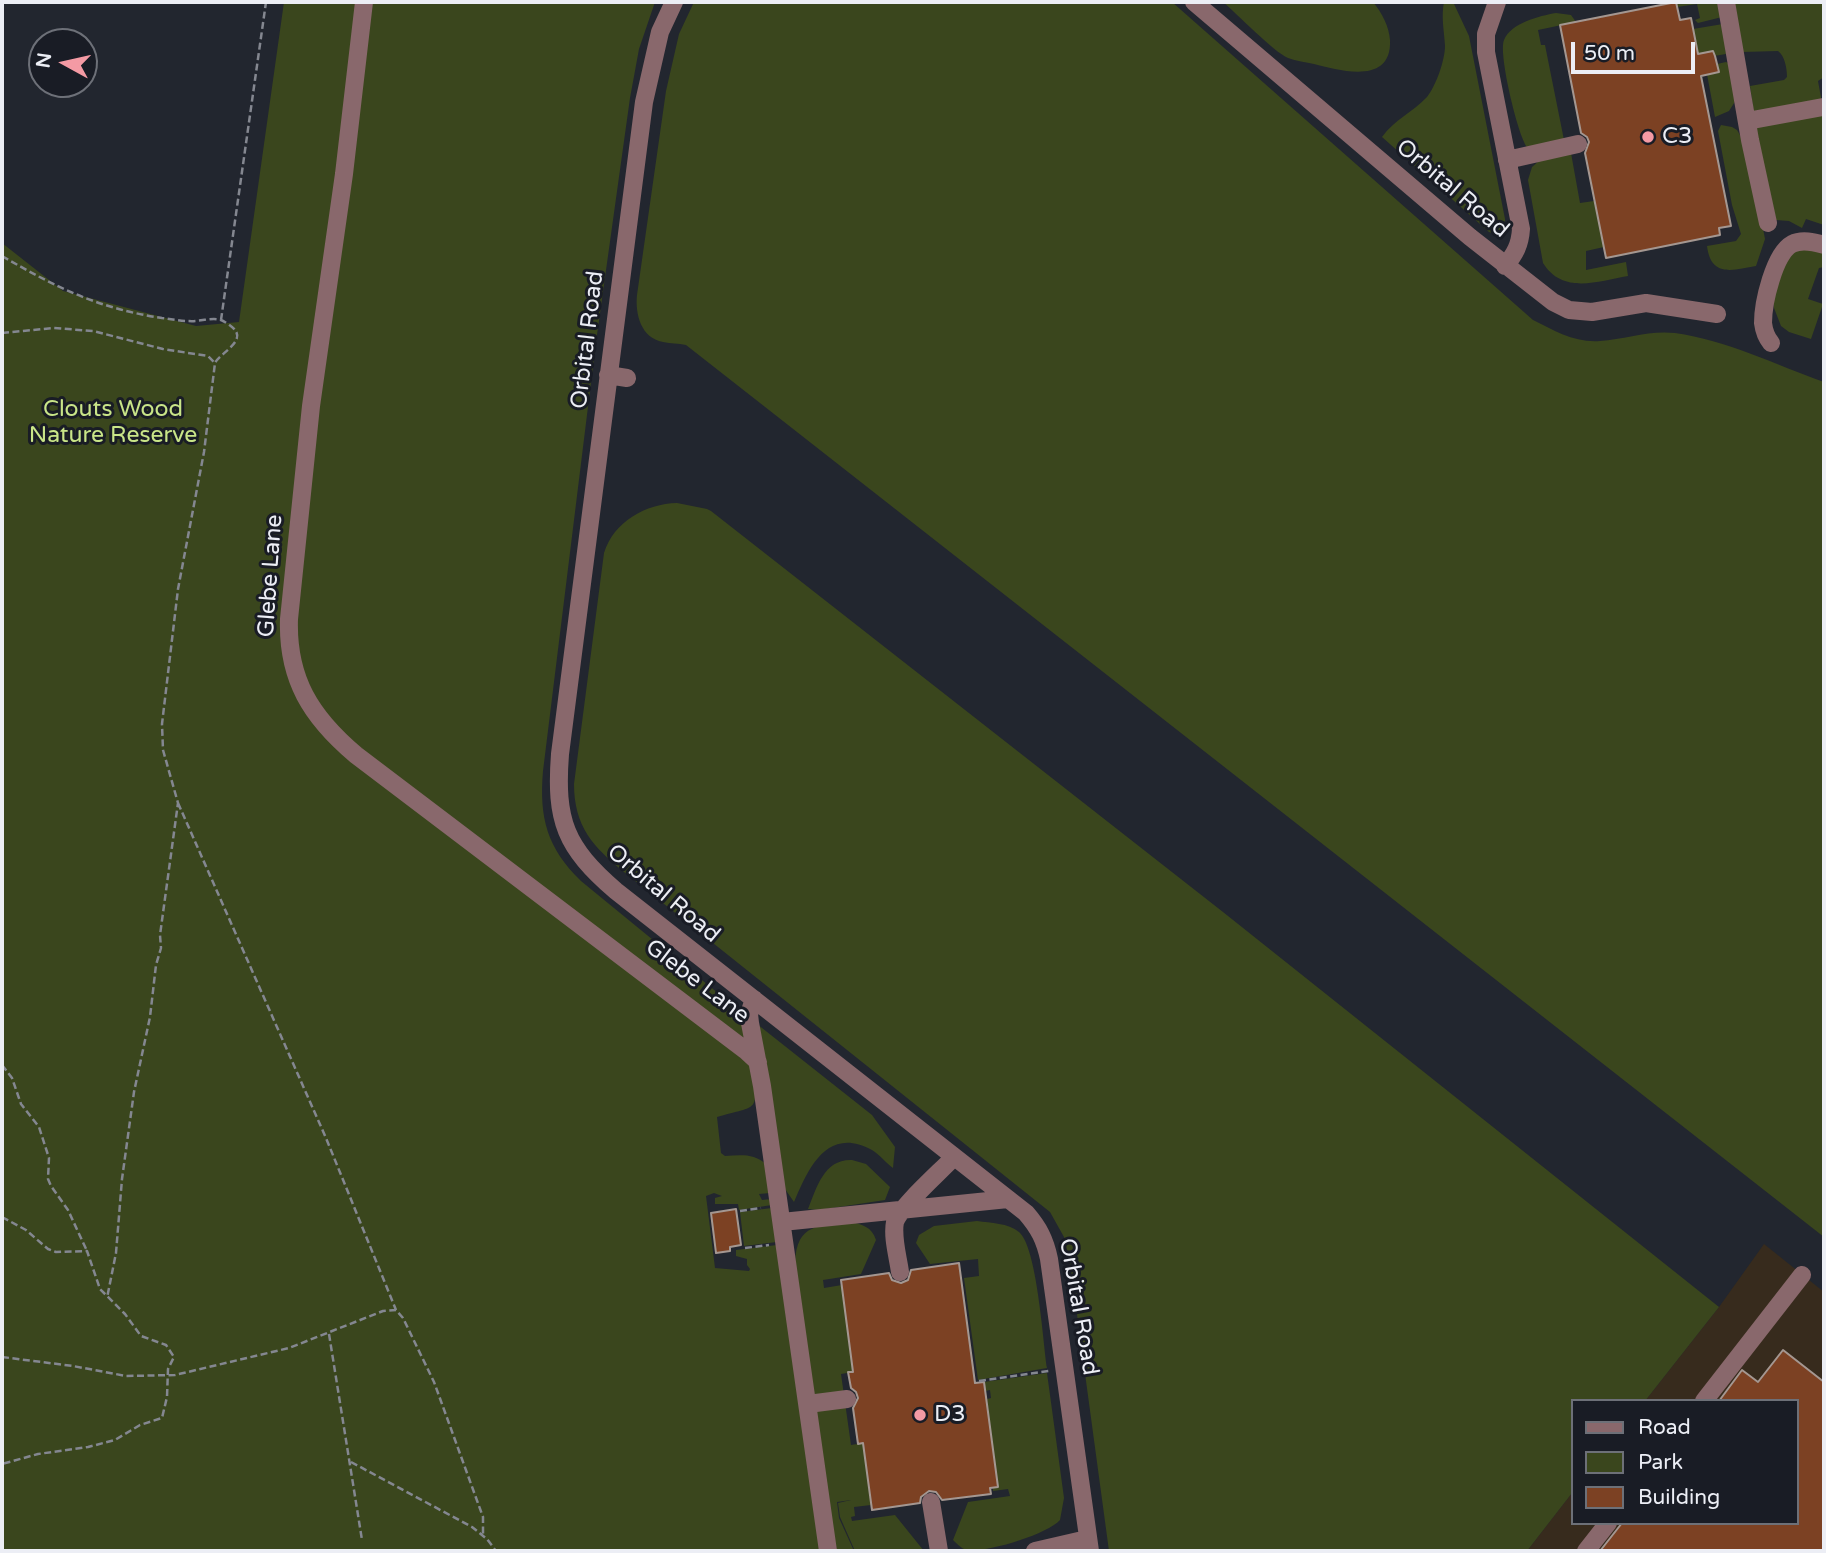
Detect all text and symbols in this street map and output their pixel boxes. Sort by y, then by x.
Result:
north arrow [28,28,98,98]
scale bar [1574,28,1698,72]
text: 50 m [1584,41,1635,66]
text: N [32,51,56,69]
place label: C3 [1662,123,1692,151]
marker: C3 [1640,129,1656,145]
street label: Orbital Road [1390,134,1514,244]
street label: Orbital Road [566,269,610,411]
park label: Clouts Wood Nature Reserve [29,396,197,450]
street label: Glebe Lane [253,514,289,638]
street label: Orbital Road [601,839,725,949]
street label: Glebe Lane [640,934,754,1030]
street label: Orbital Road [1052,1236,1104,1378]
legend [1570,1399,1798,1525]
place label: D3 [934,1401,966,1429]
marker: D3 [912,1407,928,1423]
text: Road [1638,1415,1691,1440]
text: Park [1638,1450,1683,1475]
text: Building [1638,1485,1720,1510]

